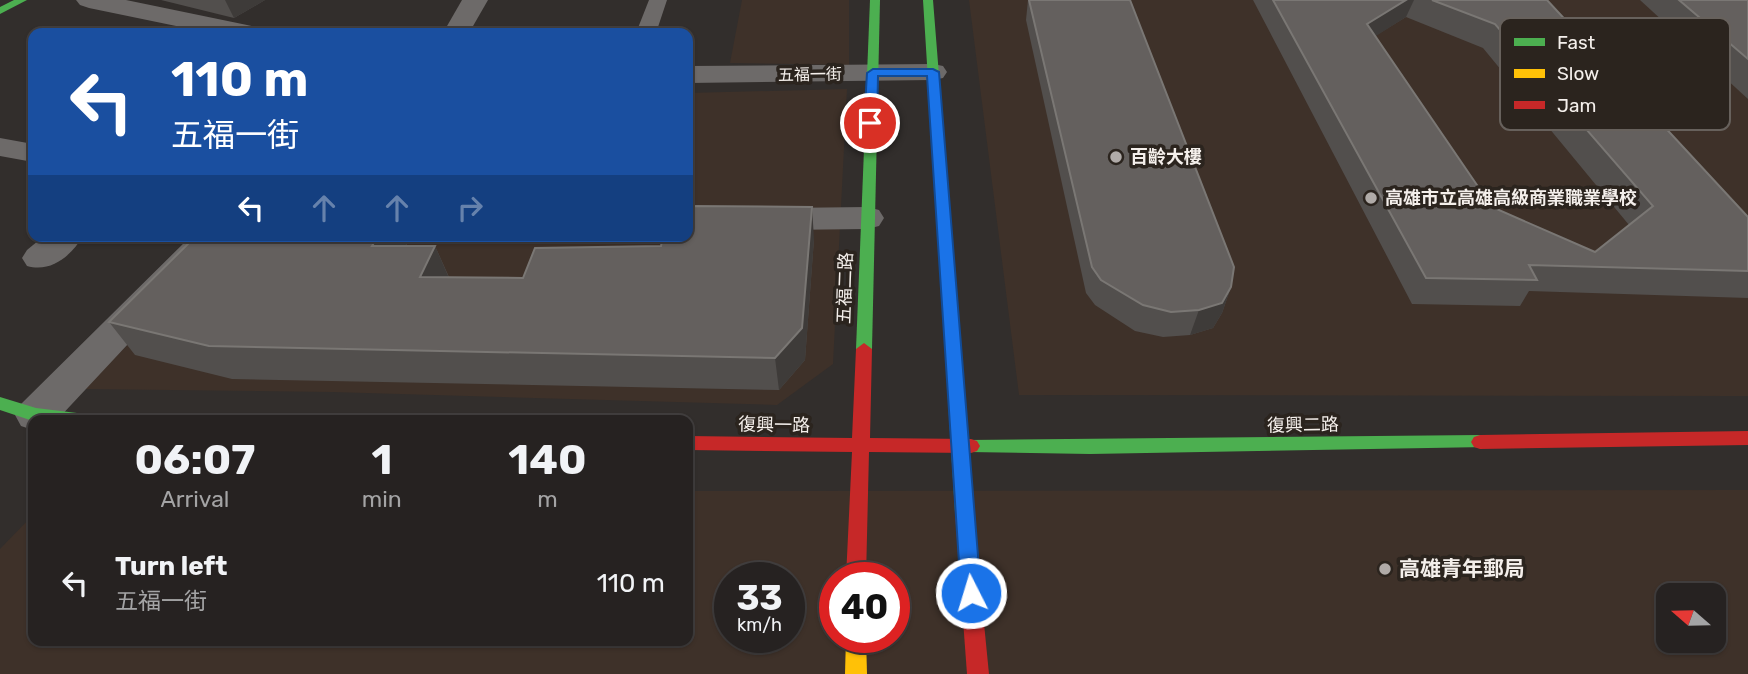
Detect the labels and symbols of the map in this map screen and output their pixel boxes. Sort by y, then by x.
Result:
legend [1500,18,1730,130]
text: Fast [1557,31,1596,54]
text: Slow [1557,62,1599,85]
street label: 五福一街 [778,64,842,85]
pin [840,93,900,153]
text: Jam [1557,94,1596,117]
place label: 百齡大樓 [1130,146,1202,168]
marker: 百齡大樓 [1108,149,1124,165]
place label: 高雄市立高雄高級商業職業學校 [1385,187,1637,209]
marker: 高雄市立高雄高級商業職業學校 [1363,190,1379,206]
street label: 五福二路 [833,252,857,324]
street label: 復興一路 [738,413,810,437]
street label: 復興二路 [1267,413,1339,437]
position arrow [934,556,1008,630]
place label: 高雄青年郵局 [1399,556,1525,581]
marker: 高雄青年郵局 [1377,561,1393,577]
speed limit sign: 40 [819,562,910,653]
north arrow [1656,583,1726,653]

